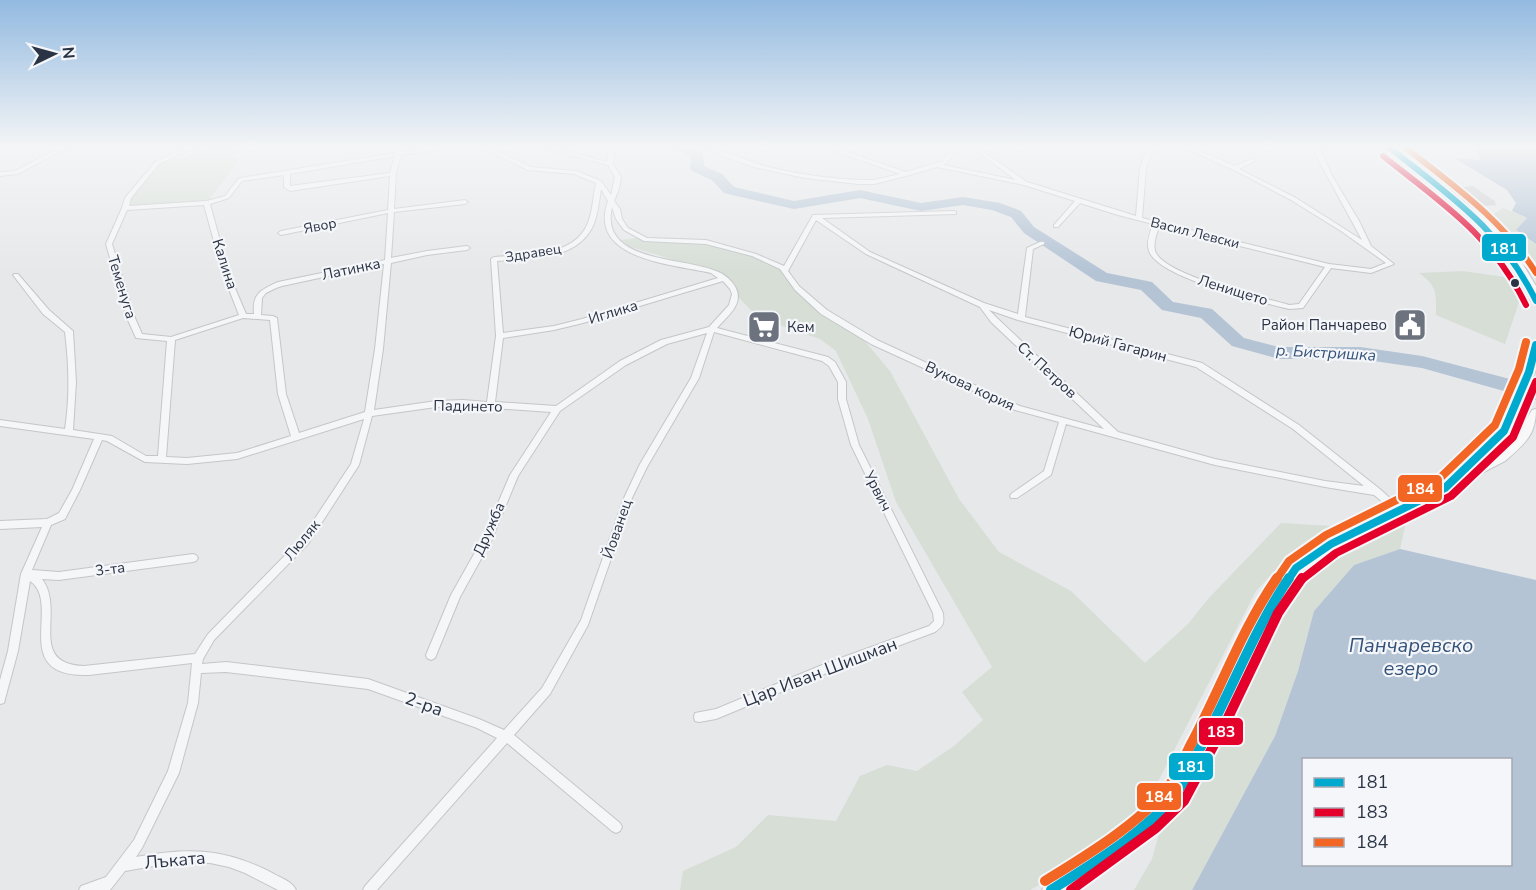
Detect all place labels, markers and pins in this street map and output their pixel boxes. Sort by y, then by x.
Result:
unlabelled marker [1509,277,1521,289]
public building icon: Район Панчарево [1392,307,1428,343]
supermarket icon: Кем [746,309,782,345]
place label: Район Панчарево [1261,315,1387,335]
place label: Кем [787,317,815,337]

